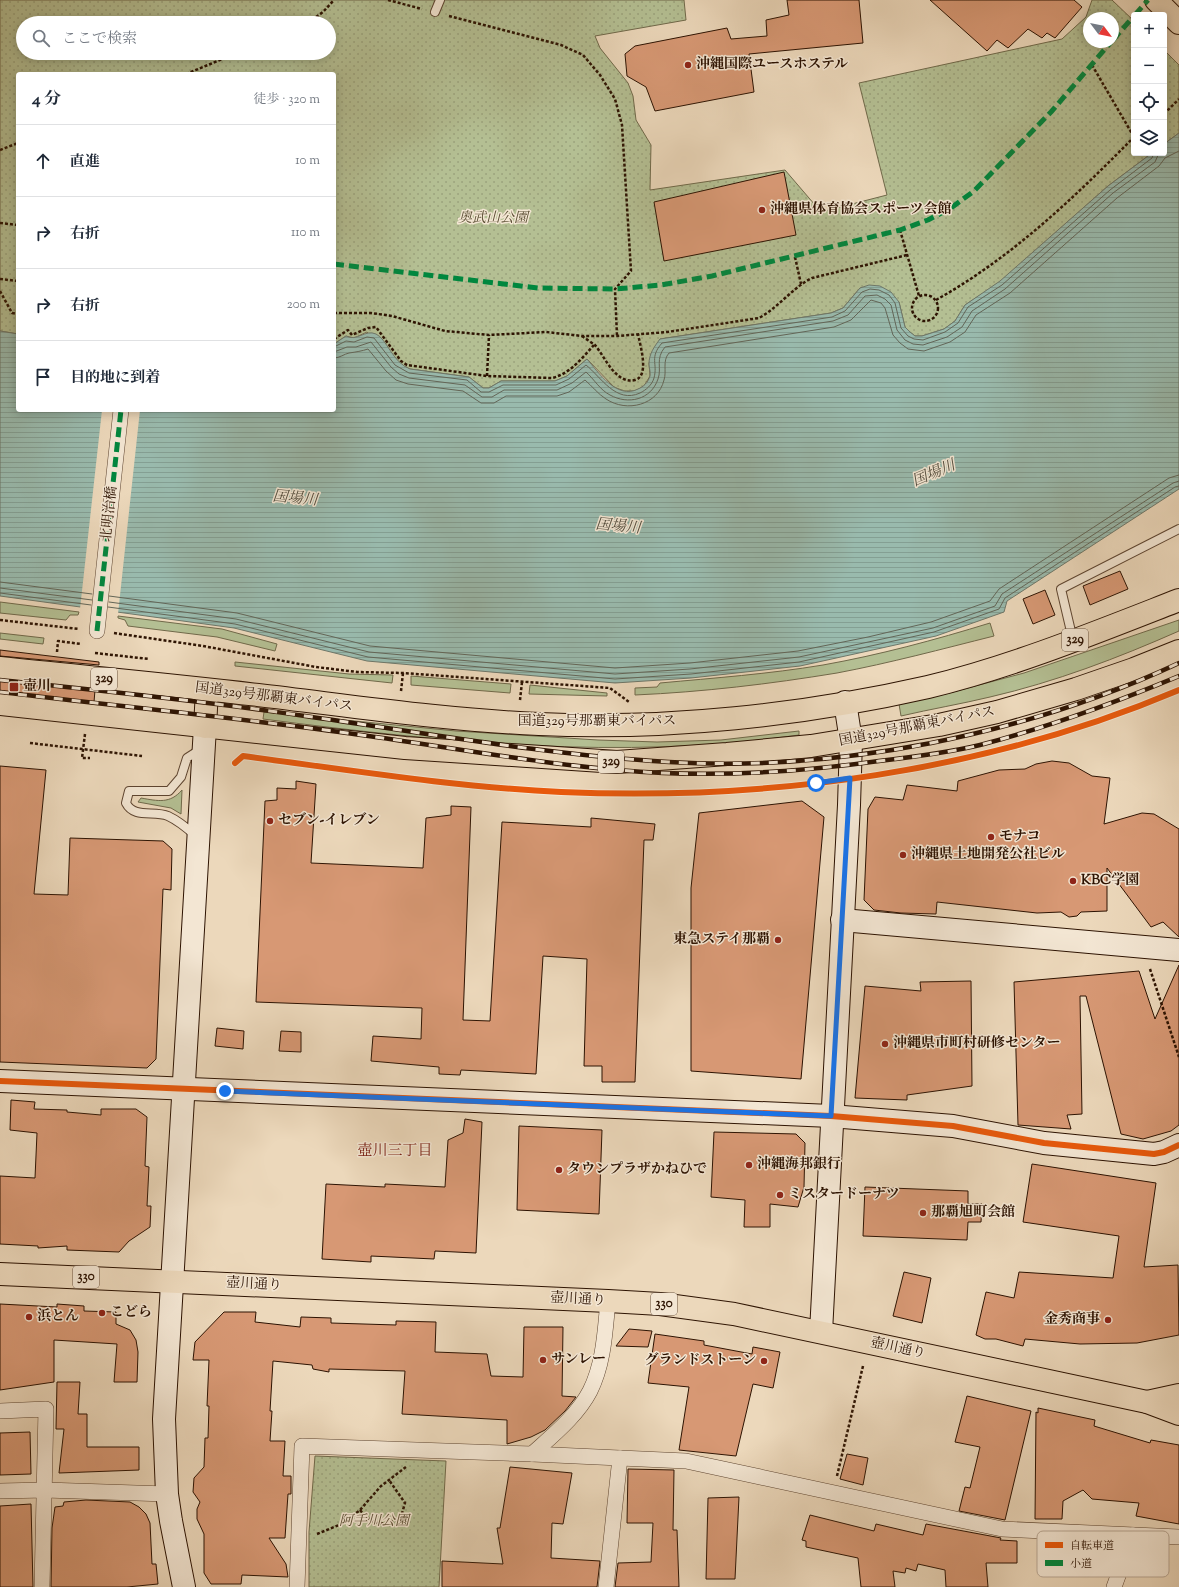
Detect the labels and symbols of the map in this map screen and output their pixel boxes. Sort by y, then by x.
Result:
north arrow [1083,12,1119,48]
place label: 沖縄国際ユースホステル [696,55,848,75]
marker: 沖縄国際ユースホステル [683,60,693,70]
place label: 沖縄県体育協会スポーツ会館 [770,200,951,220]
marker: 沖縄県体育協会スポーツ会館 [757,205,767,215]
park label: 奥武山公園 [458,209,530,229]
water label: 国場川 [909,455,961,492]
street label: 北明治橋 [97,485,123,543]
water label: 国場川 [272,487,320,512]
water label: 国場川 [595,515,643,540]
road number: 329 [1062,629,1088,651]
road number: 329 [91,668,117,690]
place label: 壺川 [23,677,51,697]
street label: 国道329号那覇東バイパス [194,678,354,718]
marker: 壺川 [8,681,20,693]
street label: 国道329号那覇東バイパス [837,702,997,752]
street label: 国道329号那覇東バイパス [518,712,676,732]
road number: 329 [598,751,624,773]
route start [807,774,825,792]
place label: セブン-イレブン [278,811,380,831]
marker: セブン-イレブン [265,816,275,826]
place label: モナコ [999,827,1040,847]
marker: モナコ [986,832,996,842]
place label: 沖縄県土地開発公社ビル [911,845,1065,865]
marker: 沖縄県土地開発公社ビル [898,850,908,860]
place label: KBC学園 [1081,871,1139,891]
marker: KBC学園 [1068,876,1078,886]
place label: 東急ステイ那覇 [673,930,770,950]
marker: 東急ステイ那覇 [773,935,783,945]
place label: 沖縄県市町村研修センター [893,1034,1060,1054]
marker: 沖縄県市町村研修センター [880,1039,890,1049]
route end [216,1082,234,1100]
district label: 壺川三丁目 [357,1141,433,1162]
place label: 沖縄海邦銀行 [757,1155,841,1175]
place label: タウンプラザかねひで [567,1160,707,1180]
marker: 沖縄海邦銀行 [744,1160,754,1170]
marker: タウンプラザかねひで [554,1165,564,1175]
place label: ミスタードーナツ [788,1185,900,1205]
marker: ミスタードーナツ [775,1190,785,1200]
place label: 那覇旭町会館 [931,1203,1015,1223]
marker: 那覇旭町会館 [918,1208,928,1218]
road number: 330 [73,1266,99,1288]
street label: 壺川通り [226,1274,282,1296]
street label: 壺川通り [550,1289,606,1311]
road number: 330 [651,1293,677,1315]
place label: こどら [110,1303,152,1323]
place label: 浜とん [37,1307,79,1327]
marker: こどら [97,1308,107,1318]
place label: 金秀商事 [1044,1310,1100,1330]
marker: 浜とん [24,1312,34,1322]
marker: 金秀商事 [1103,1315,1113,1325]
street label: 壺川通り [869,1333,927,1365]
place label: サンレー [551,1350,606,1370]
place label: グランドストーン [644,1351,756,1371]
marker: サンレー [538,1355,548,1365]
marker: グランドストーン [759,1356,769,1366]
park label: 阿手川公園 [339,1512,411,1532]
legend [1037,1531,1169,1577]
text: 自転車道 [1070,1538,1114,1554]
text: 小道 [1070,1556,1092,1572]

